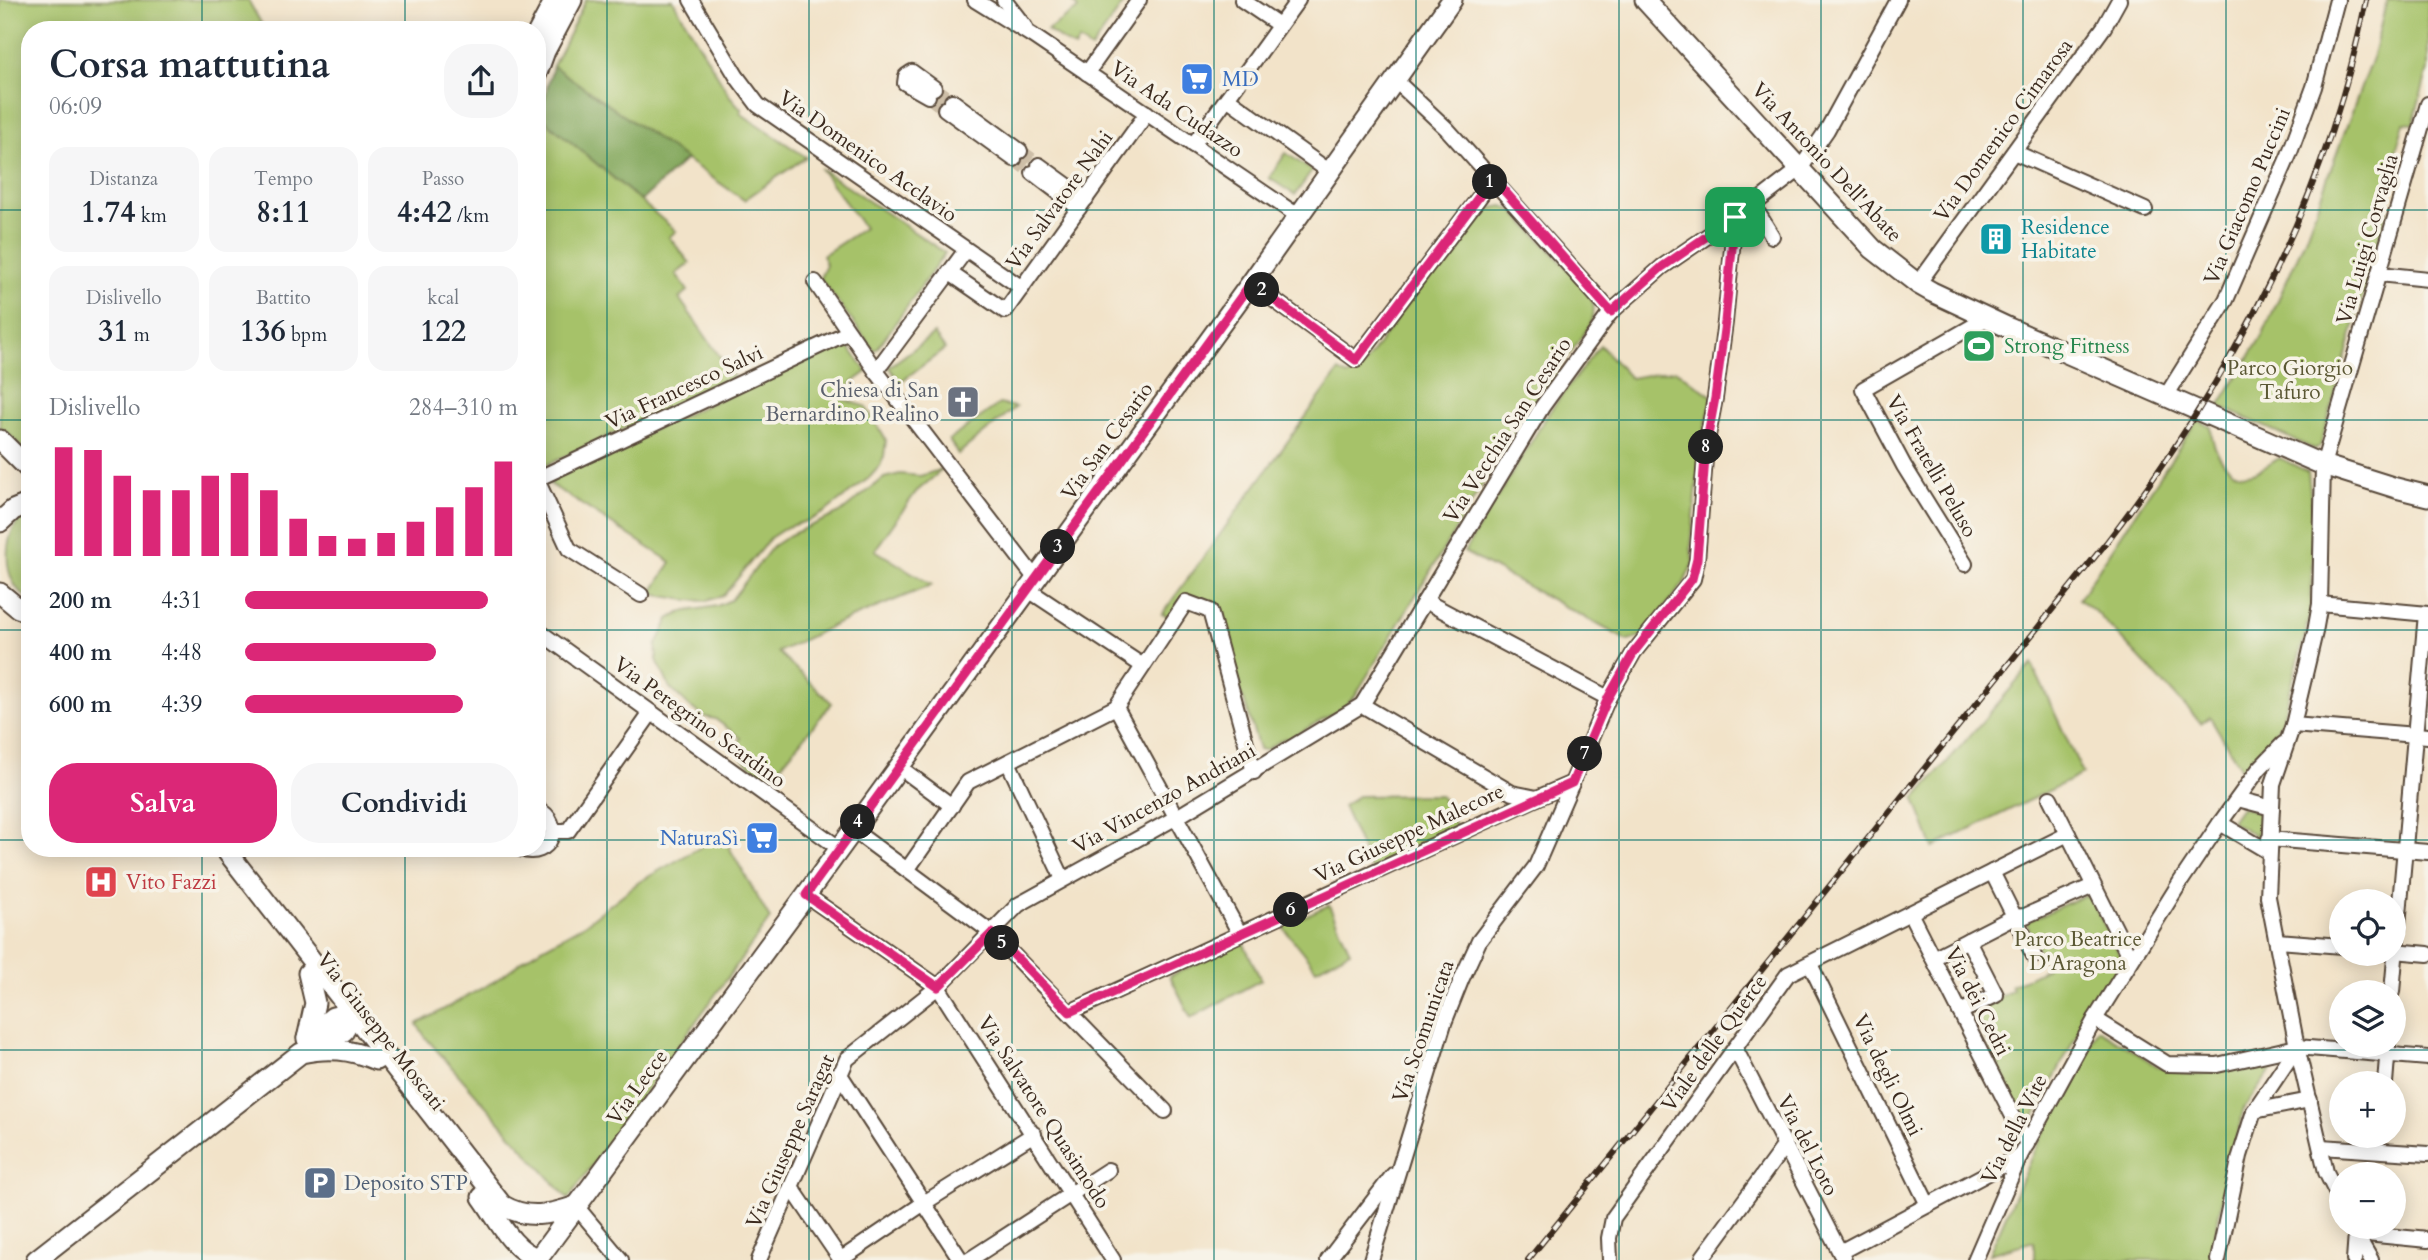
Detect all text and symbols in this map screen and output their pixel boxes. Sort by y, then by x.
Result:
street label: Via Domenico Cimarosa [1927,33,2080,228]
text: Corsa mattutina [49,39,330,91]
button: share [444,44,518,118]
street label: Via Ada Cudazzo [1104,54,1249,165]
supermarket icon: MD [1178,60,1216,98]
place label: MD [1222,65,1259,94]
street label: Via Antonio Dell'Abate [1745,76,1909,249]
street label: Via Domenico Acclavio [772,84,963,229]
text: 06:09 [49,91,102,122]
street label: Via Giacomo Puccini [2197,103,2298,289]
street label: Via Salvatore Nahi [999,125,1120,276]
street label: Via Luigi Corvaglia [2329,150,2406,328]
pin: 1 [1472,164,1508,200]
text: Distanza [89,166,158,192]
text: Tempo [254,166,313,192]
text: Passo [422,166,464,192]
text: 1 [1485,168,1494,194]
pin [1705,187,1765,247]
text: 1.74 [81,192,136,233]
text: 8:11 [256,192,311,233]
text: 4:42 [397,192,452,233]
icon: arrive [1716,198,1754,236]
text: km [136,203,167,229]
text: /km [452,203,489,229]
place label: Residence Habitate [2021,213,2110,266]
building icon: Residence Habitate [1977,220,2015,258]
pin: 2 [1244,272,1280,308]
text: 2 [1257,276,1266,302]
text: Dislivello [86,285,162,311]
text: Battito [256,285,311,311]
text: kcal [427,285,459,311]
text: 31 [98,311,129,352]
text: 136 [240,311,286,352]
text: 122 [420,311,466,352]
text: m [129,322,150,348]
text: bpm [286,322,327,348]
sports icon: Strong Fitness [1960,327,1998,365]
street label: Via Vecchia San Cesario [1436,332,1578,529]
place label: Strong Fitness [2004,332,2130,361]
street label: Via Francesco Salvi [601,338,768,437]
park label: Parco Giorgio Tafuro [2227,354,2353,407]
place label: Chiesa di San Bernardino Realino [765,376,939,429]
street label: Via San Cesario [1055,376,1160,506]
church icon: Chiesa di San Bernardino Realino [944,383,982,421]
street label: Via Fratelli Peluso [1879,390,1984,543]
text: Dislivello [49,392,140,423]
text: 284–310 m [409,392,518,423]
pin: 8 [1688,430,1724,464]
text: 8 [1701,433,1710,459]
pin: 3 [1040,530,1076,564]
text: 3 [1053,533,1062,559]
text: 200 m [49,585,112,616]
text: 4:31 [161,585,202,616]
text: 400 m [49,637,112,668]
text: 4:48 [161,637,202,668]
street label: Via Peregrino Scardino [608,650,792,795]
text: 600 m [49,689,112,720]
text: 4:39 [161,689,202,720]
street label: Via Vincenzo Andriani [1067,736,1261,861]
pin: 7 [1568,736,1602,772]
text: 7 [1580,740,1589,766]
button: Salva [49,763,277,843]
button: Condividi [291,763,518,843]
street label: Via Giuseppe Malecore [1310,777,1509,890]
pin: 4 [840,804,876,840]
text: 4 [853,808,862,834]
supermarket icon: NaturaSì [743,819,781,857]
place label: NaturaSì [660,824,739,853]
hospital icon: Vito Fazzi [82,863,120,901]
place label: Vito Fazzi [126,868,217,897]
map controls [2329,889,2406,1239]
button: locate [2329,889,2406,966]
pin: 6 [1274,892,1308,928]
text: 6 [1286,896,1295,922]
park label: Parco Beatrice D'Aragona [2014,925,2142,978]
pin: 5 [984,926,1020,960]
text: 5 [997,929,1006,955]
street label: Via dei Cedri [1938,942,2017,1061]
street label: Via Giuseppe Moscati [310,946,452,1117]
street label: Via Scomunicata [1386,956,1461,1106]
street label: Viale delle Querce [1655,969,1774,1118]
button: layers [2329,980,2406,1057]
street label: Via degli Olmi [1845,1009,1930,1141]
street label: Via Salvatore Quasimodo [970,1010,1117,1214]
street label: Via Lecce [600,1044,675,1131]
street label: Via Giuseppe Saragat [739,1049,842,1233]
street label: Via della Vite [1974,1069,2055,1189]
button: + [2329,1071,2406,1148]
street label: Via del Loto [1770,1090,1845,1201]
button: − [2329,1162,2406,1239]
parking icon: Deposito STP [301,1164,339,1202]
place label: Deposito STP [344,1169,468,1198]

